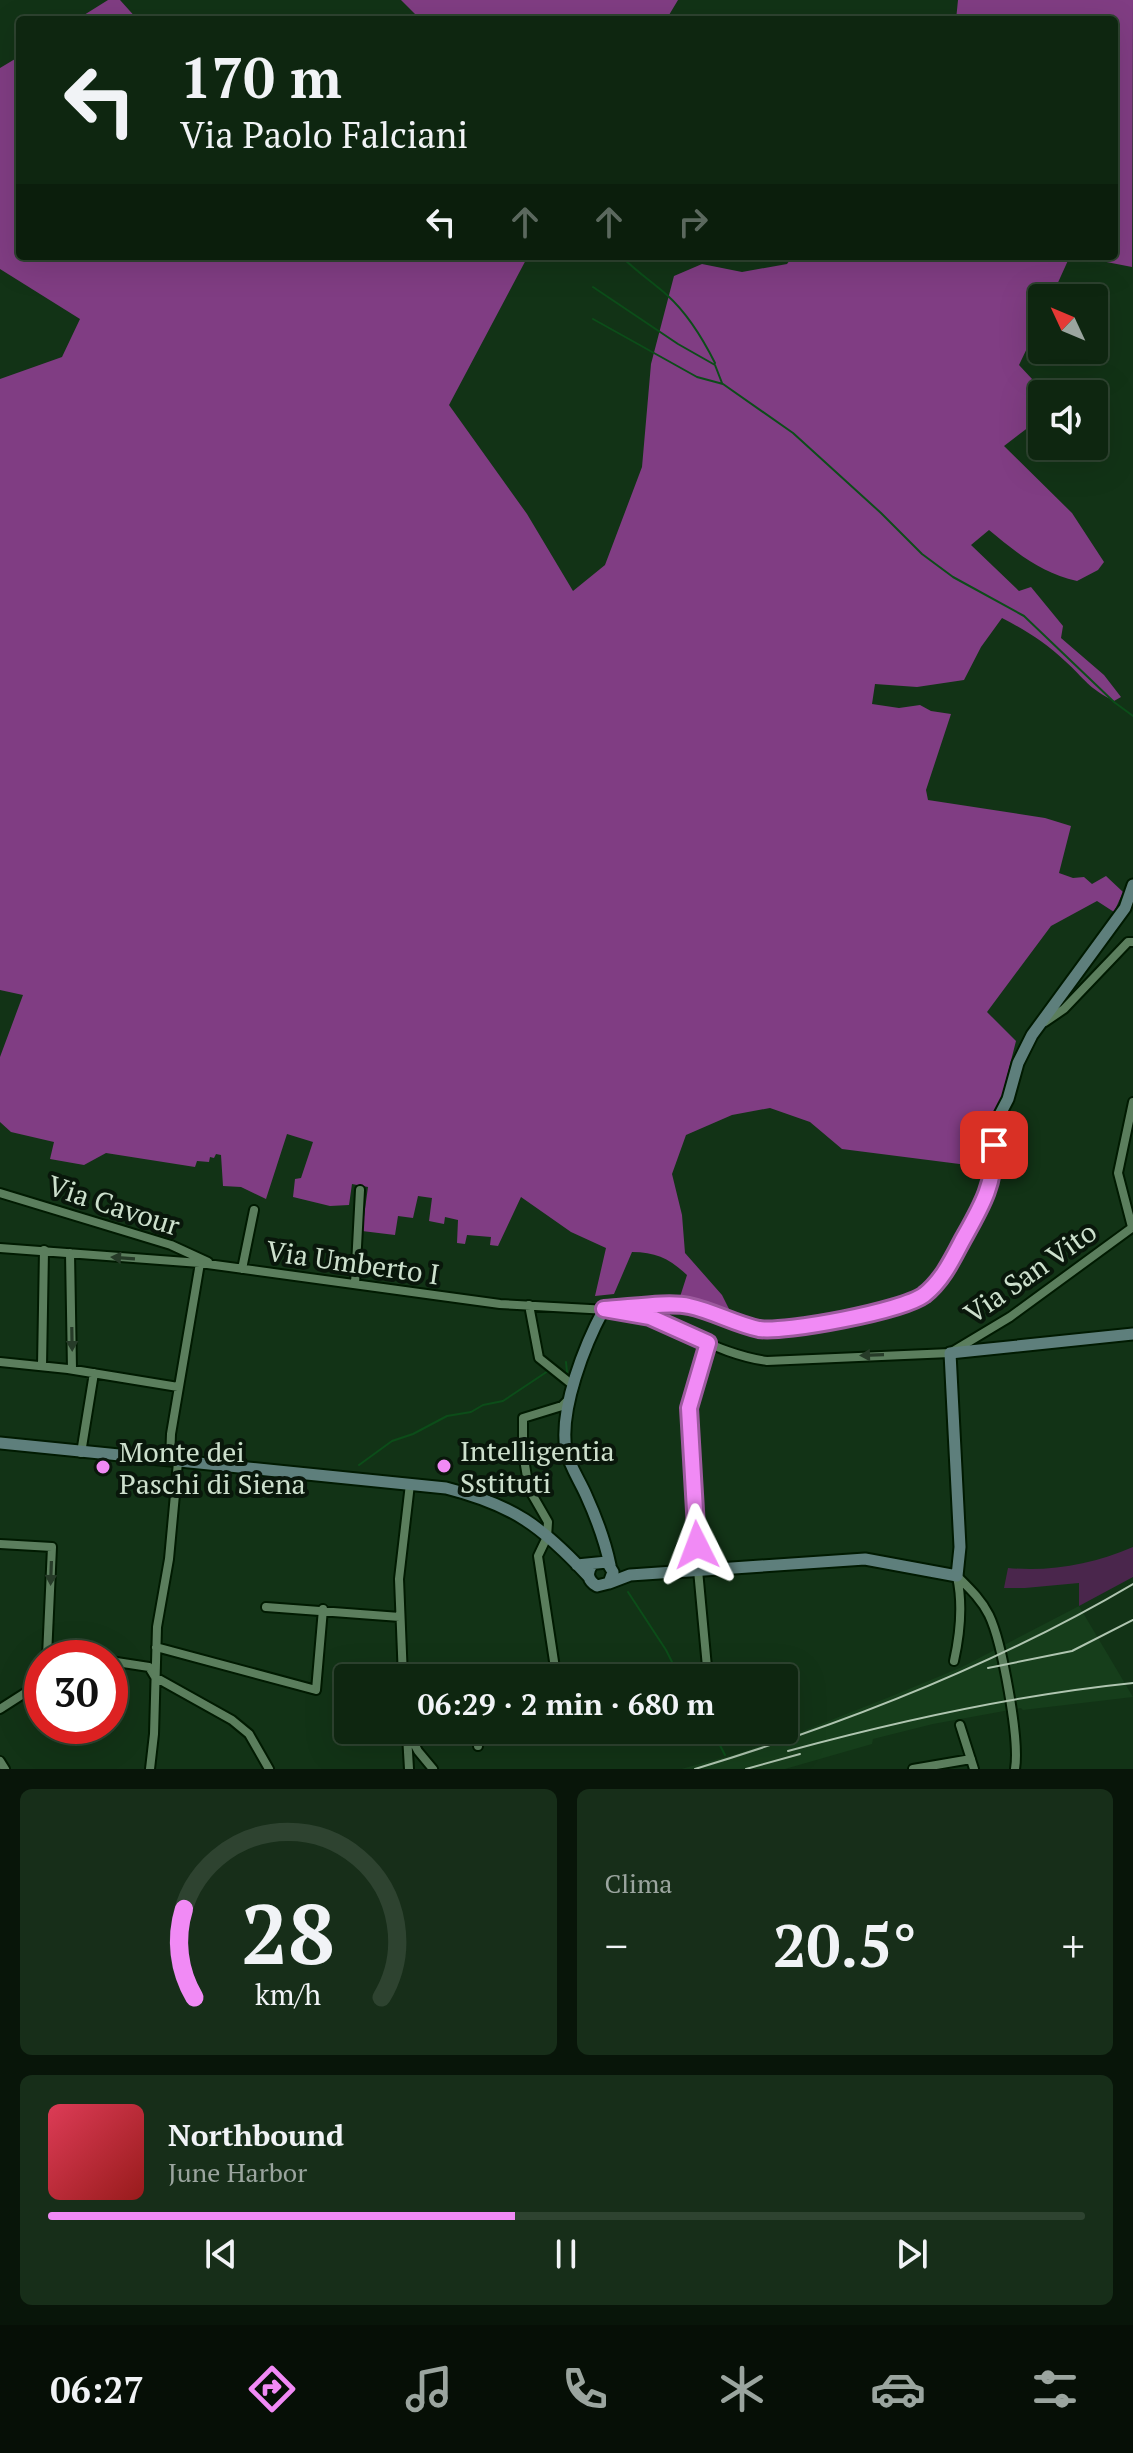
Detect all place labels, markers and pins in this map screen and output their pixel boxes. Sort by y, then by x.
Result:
pin [960,1111,1028,1179]
place label: Intelligentia Sstituti [460,1432,615,1501]
place label: Monte dei Paschi di Siena [119,1433,306,1502]
marker: Intelligentia Sstituti [435,1457,453,1475]
marker: Monte dei Paschi di Siena [94,1458,112,1476]

